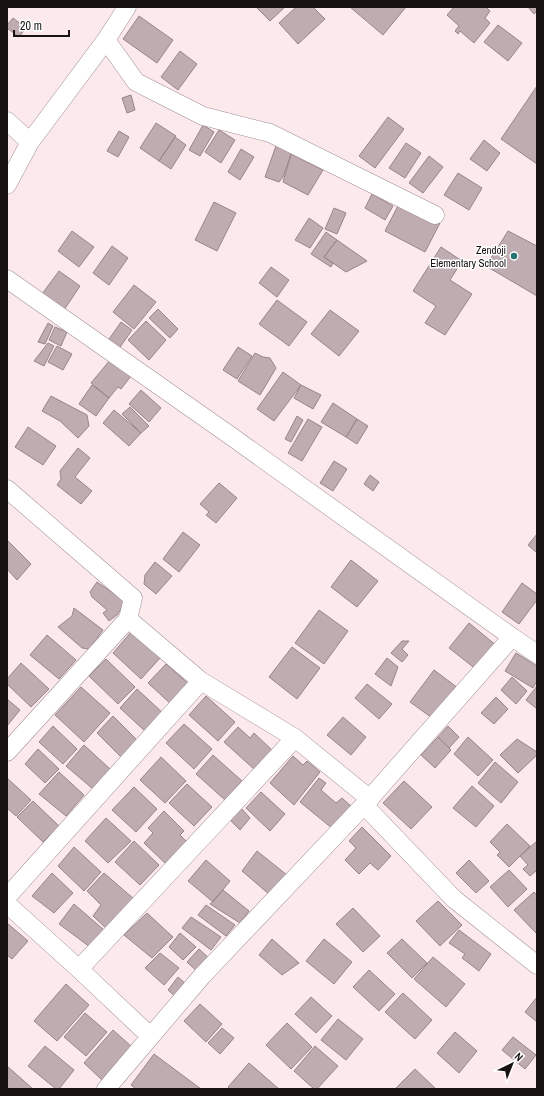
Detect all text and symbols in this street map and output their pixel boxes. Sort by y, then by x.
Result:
scale bar [14,12,69,38]
text: 20 m [20,18,42,34]
place label: Zendoji Elementary School [430,243,506,270]
marker: Zendoji Elementary School [509,251,519,261]
north arrow [492,1044,532,1084]
text: N [512,1049,526,1064]

